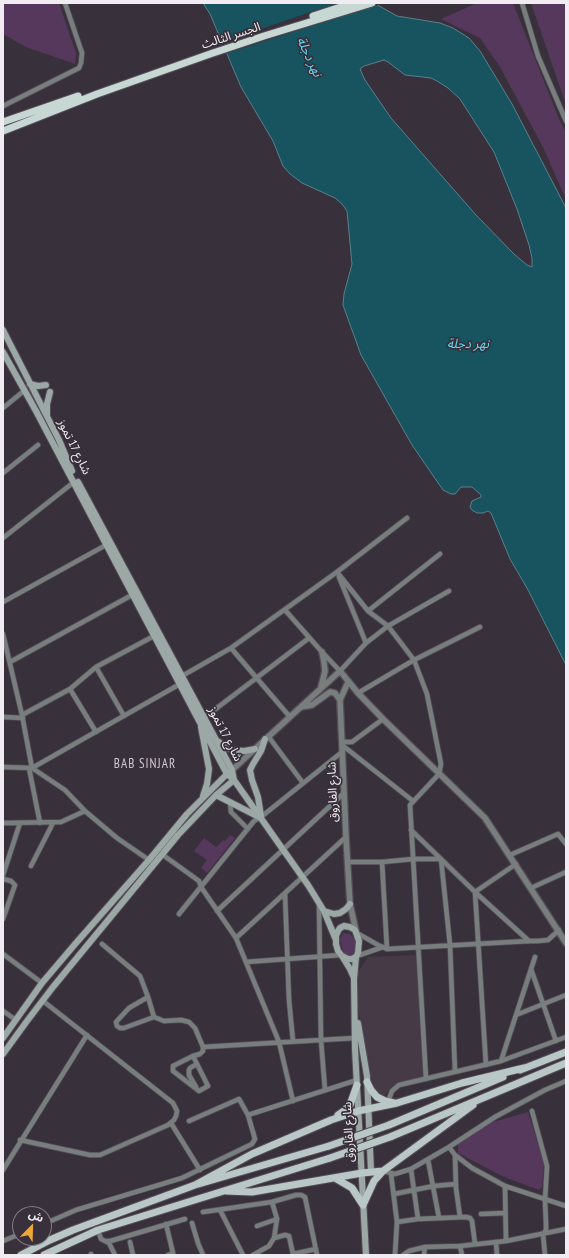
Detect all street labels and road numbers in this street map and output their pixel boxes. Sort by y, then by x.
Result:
street label: الجسر الثالث [200,20,262,52]
street label: شارع 17 تموز [54,417,94,477]
street label: شارع 17 تموز [205,704,245,764]
street label: شارع الفاروق [325,762,341,822]
street label: شارع الفاروق [340,1101,358,1163]

